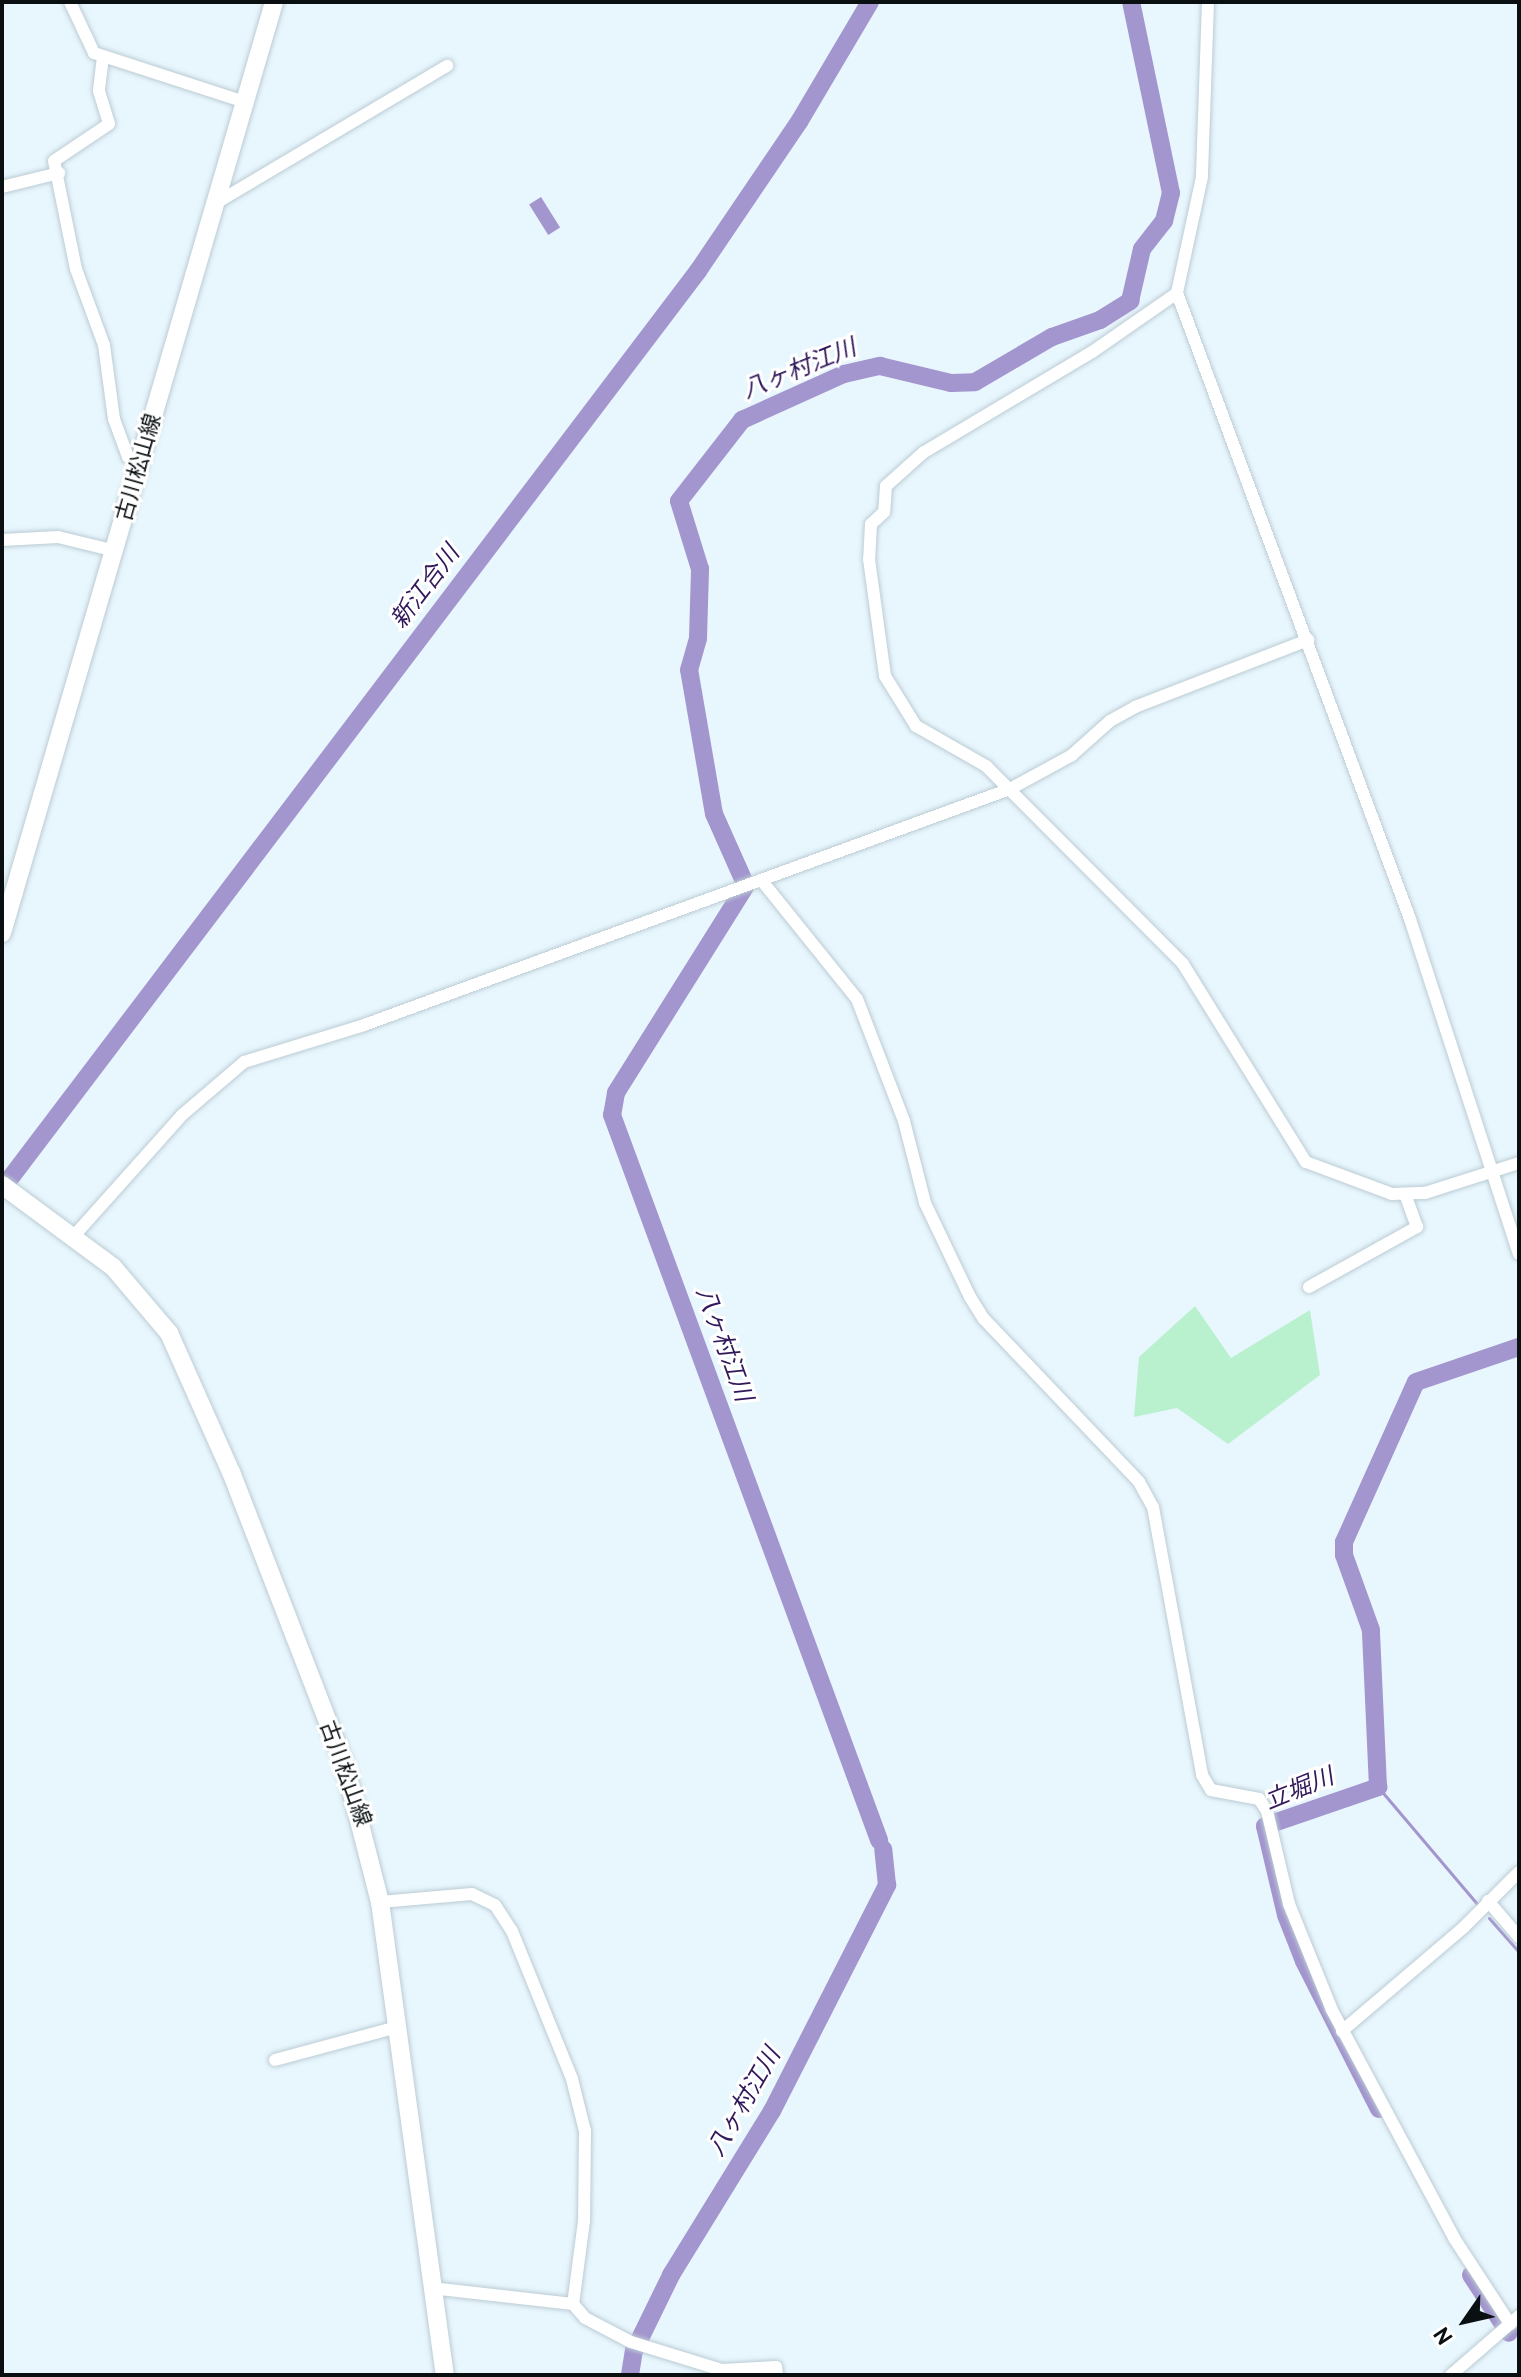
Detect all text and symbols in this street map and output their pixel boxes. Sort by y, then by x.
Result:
water label: 八ヶ村江川 [739,335,861,407]
street label: 古川松山線 [112,411,168,525]
water label: 新江合川 [387,541,467,635]
water label: 八ヶ村江川 [688,1284,756,1406]
street label: 古川松山線 [313,1718,375,1830]
water label: 立堀川 [1261,1764,1339,1818]
water label: 八ヶ村江川 [704,2044,788,2162]
north arrow [1425,2281,1505,2361]
text: N [1429,2321,1460,2349]

